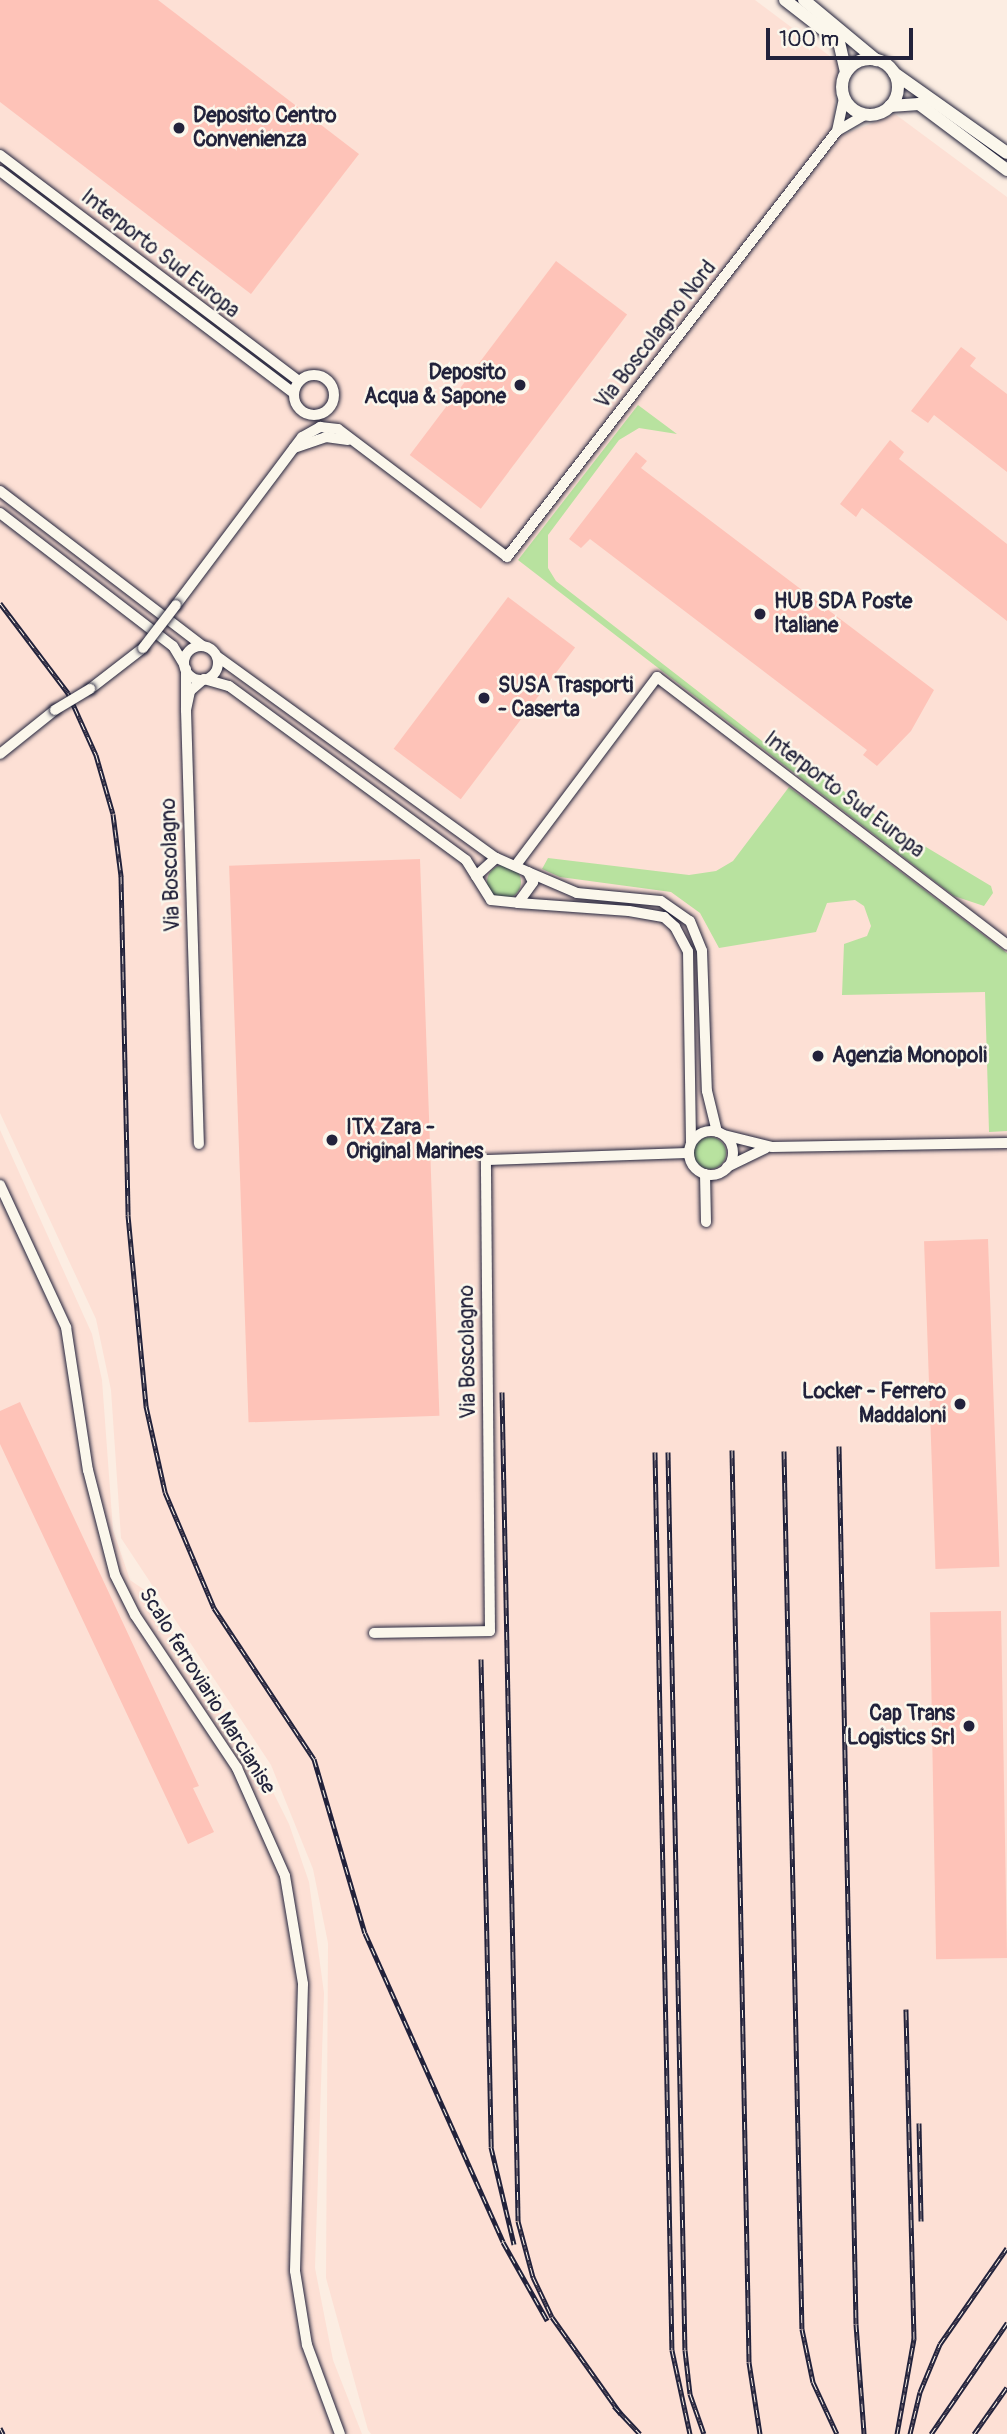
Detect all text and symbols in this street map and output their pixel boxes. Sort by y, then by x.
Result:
scale bar [769,14,916,58]
text: 100 m [779,26,839,53]
place label: Deposito Centro Convenienza [193,103,337,153]
marker: Deposito Centro Convenienza [171,120,187,136]
street label: Interporto Sud Europa [76,184,244,324]
street label: Via Boscolagno Nord [590,256,722,414]
place label: Deposito Acqua & Sapone [364,360,506,410]
marker: Deposito Acqua & Sapone [512,377,528,393]
place label: HUB SDA Poste Italiane [774,589,912,639]
marker: HUB SDA Poste Italiane [752,606,768,622]
place label: SUSA Trasporti - Caserta [498,673,633,723]
marker: SUSA Trasporti - Caserta [476,690,492,706]
street label: Interporto Sud Europa [759,726,929,864]
street label: Via Boscolagno [156,798,186,932]
place label: Agenzia Monopoli [832,1043,987,1069]
marker: Agenzia Monopoli [810,1048,826,1064]
place label: ITX Zara - Original Marines [346,1115,483,1165]
marker: ITX Zara - Original Marines [324,1132,340,1148]
street label: Via Boscolagno [454,1285,482,1419]
place label: Locker - Ferrero Maddaloni [802,1379,946,1429]
marker: Locker - Ferrero Maddaloni [952,1396,968,1412]
street label: Scalo ferroviario Marcianise [133,1583,281,1799]
place label: Cap Trans Logistics Srl [847,1701,955,1751]
marker: Cap Trans Logistics Srl [961,1718,977,1734]

